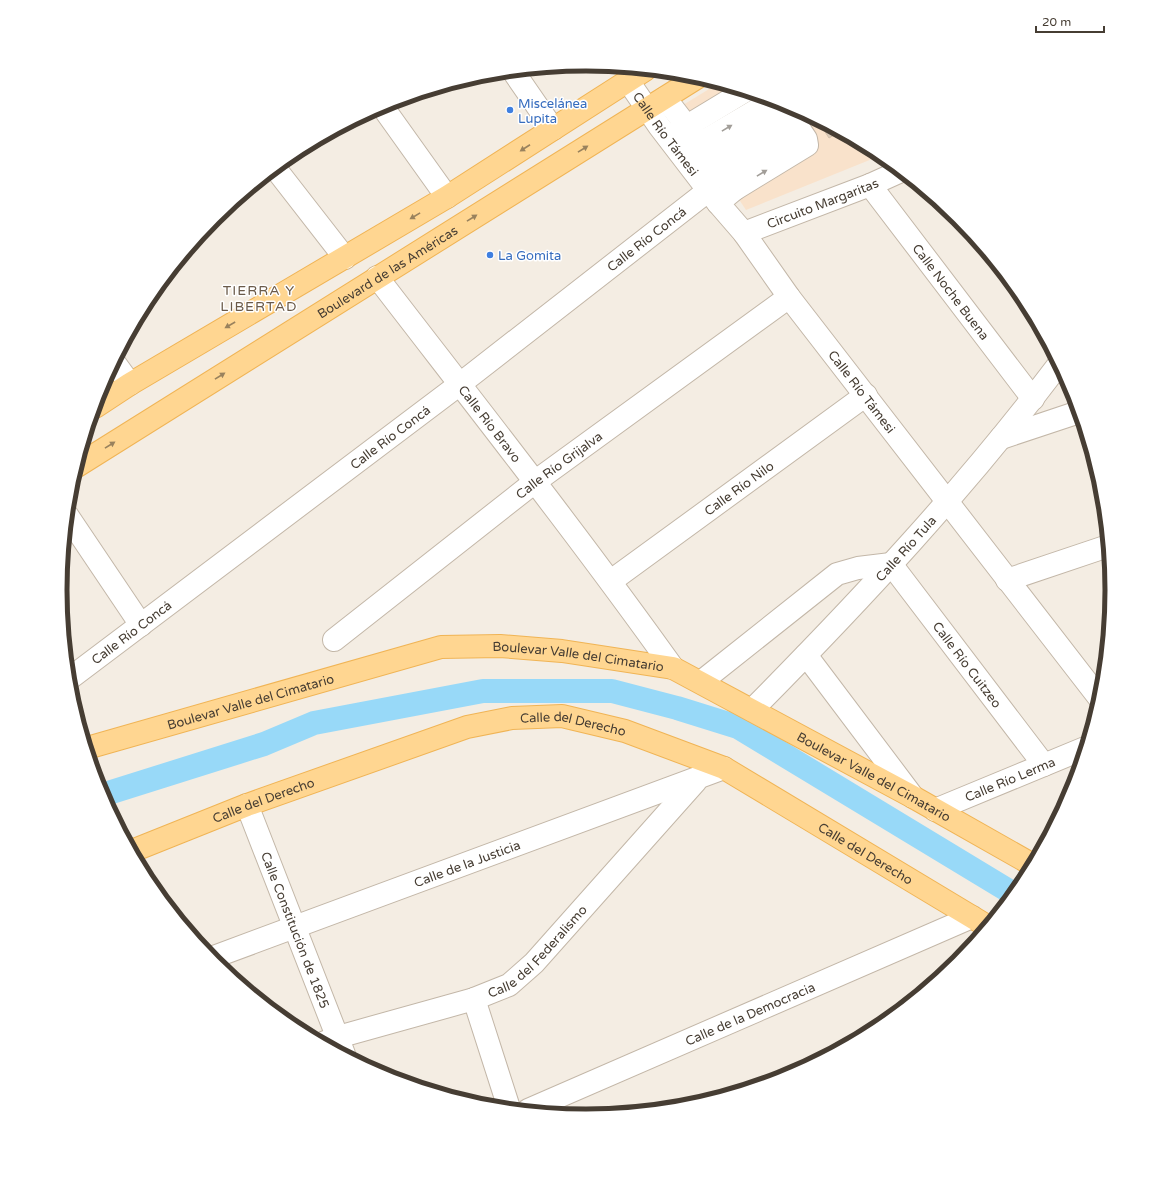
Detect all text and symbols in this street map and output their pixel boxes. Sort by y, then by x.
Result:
scale bar [1036,8,1104,34]
text: 20 m [1042,15,1071,29]
street label: Calle Río Támesi [629,89,701,180]
place label: Miscelánea Lupita [518,96,587,127]
marker: Miscelánea Lupita [505,105,515,115]
one-way arrow [722,124,732,132]
one-way arrow [520,144,530,152]
one-way arrow [578,145,588,153]
one-way arrow [756,170,768,177]
street label: Circuito Margaritas [765,175,881,233]
street label: Calle Río Concá [604,204,690,276]
one-way arrow [409,213,421,220]
one-way arrow [466,214,478,221]
street label: Boulevard de las Américas [315,223,461,323]
street label: Calle Noche Buena [909,241,992,344]
place label: La Gomita [498,248,561,264]
marker: La Gomita [485,250,495,260]
district label: TIERRA Y LIBERTAD [220,282,298,315]
one-way arrow [224,322,236,329]
street label: Calle Río Támesi [824,347,898,437]
one-way arrow [215,372,225,380]
street label: Calle Río Bravo [455,382,524,466]
street label: Calle Río Concá [347,402,434,473]
street label: Calle Río Grijalva [513,428,606,503]
one-way arrow [105,441,115,449]
street label: Calle Río Nilo [701,458,777,519]
street label: Calle Río Tula [873,513,940,585]
street label: Calle Río Concá [89,597,175,668]
street label: Calle Río Cuitzeo [929,619,1005,711]
street label: Boulevar Valle del Cimatario [492,639,665,676]
street label: Boulevar Valle del Cimatario [166,671,336,734]
street label: Calle del Derecho [520,709,628,740]
street label: Boulevar Valle del Cimatario [794,729,953,826]
street label: Calle Río Lerma [963,754,1058,806]
street label: Calle del Derecho [210,775,317,827]
street label: Calle del Derecho [815,819,916,889]
street label: Calle de la Justicia [412,837,523,891]
street label: Calle Constitución de 1825 [257,850,332,1011]
street label: Calle del Federalismo [485,902,591,1002]
street label: Calle de la Democracia [683,979,818,1050]

